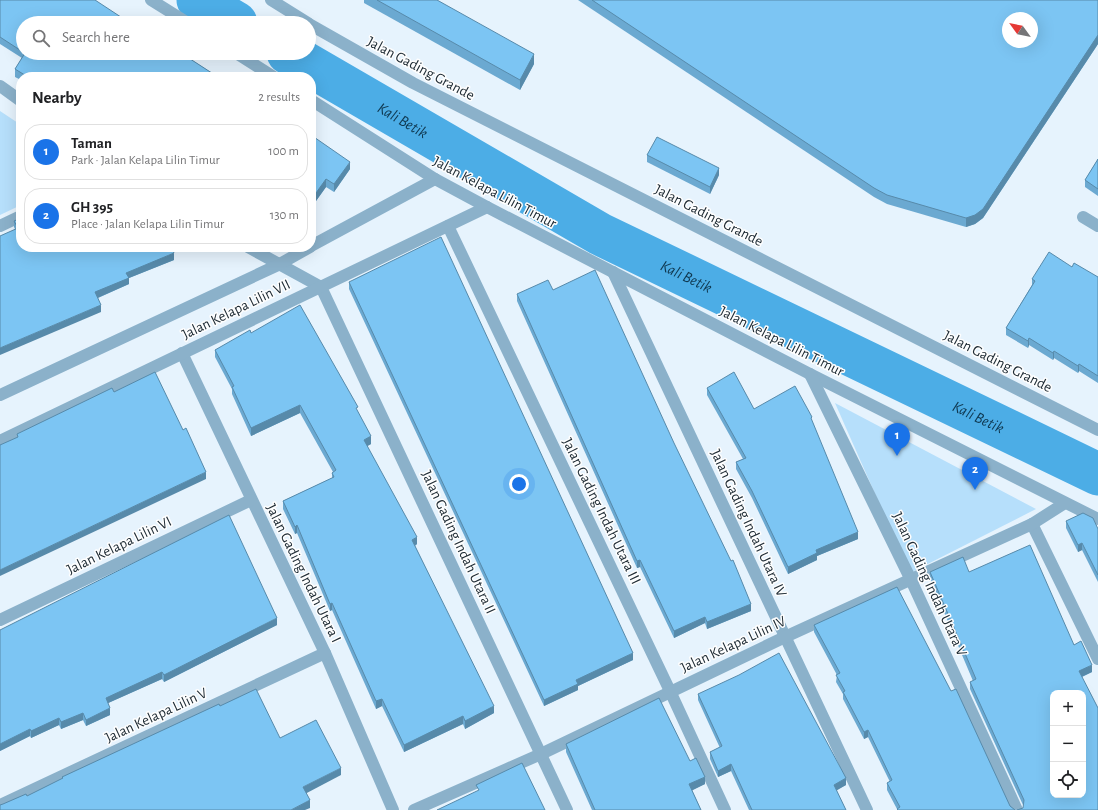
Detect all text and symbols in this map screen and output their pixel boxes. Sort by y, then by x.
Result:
north arrow [1002,12,1038,48]
search box [16,16,316,60]
icon: search [30,27,52,49]
text: Search here [62,30,130,45]
street label: Jalan Gading Grande [365,34,477,103]
text: Nearby [32,89,82,106]
text: 2 results [258,91,300,104]
water label: Kali Betik [375,100,430,141]
text: Taman [71,136,112,151]
text: 1 [44,145,48,158]
text: 100 m [268,145,299,158]
text: Park · Jalan Kelapa Lilin Timur [71,154,220,167]
street label: Jalan Kelapa Lilin Timur [431,154,559,231]
street label: Jalan Gading Grande [652,182,765,249]
text: GH 395 [71,200,113,215]
text: 2 [43,209,49,222]
text: 130 m [270,209,299,222]
text: Place · Jalan Kelapa Lilin Timur [71,218,224,231]
water label: Kali Betik [658,258,715,296]
street label: Jalan Kelapa Lilin VII [180,277,293,342]
street label: Jalan Kelapa Lilin Timur [717,304,846,379]
street label: Jalan Gading Grande [941,328,1054,395]
water label: Kali Betik [950,398,1006,437]
pin: 1 [884,423,910,456]
street label: Jalan Gading Indah Utara III [560,436,643,587]
street label: Jalan Gading Indah Utara IV [708,447,789,600]
pin: 2 [962,457,988,490]
street label: Jalan Gading Indah Utara II [419,468,498,616]
your location [509,474,529,494]
street label: Jalan Gading Indah Utara I [263,501,344,645]
street label: Jalan Gading Indah Utara V [890,510,970,659]
street label: Jalan Kelapa Lilin VI [65,514,174,577]
street label: Jalan Kelapa Lilin IV [678,613,789,675]
street label: Jalan Kelapa Lilin V [103,685,210,746]
map controls [1050,690,1086,798]
button: + [1050,690,1086,726]
button: − [1050,726,1086,762]
button: locate [1050,762,1086,798]

